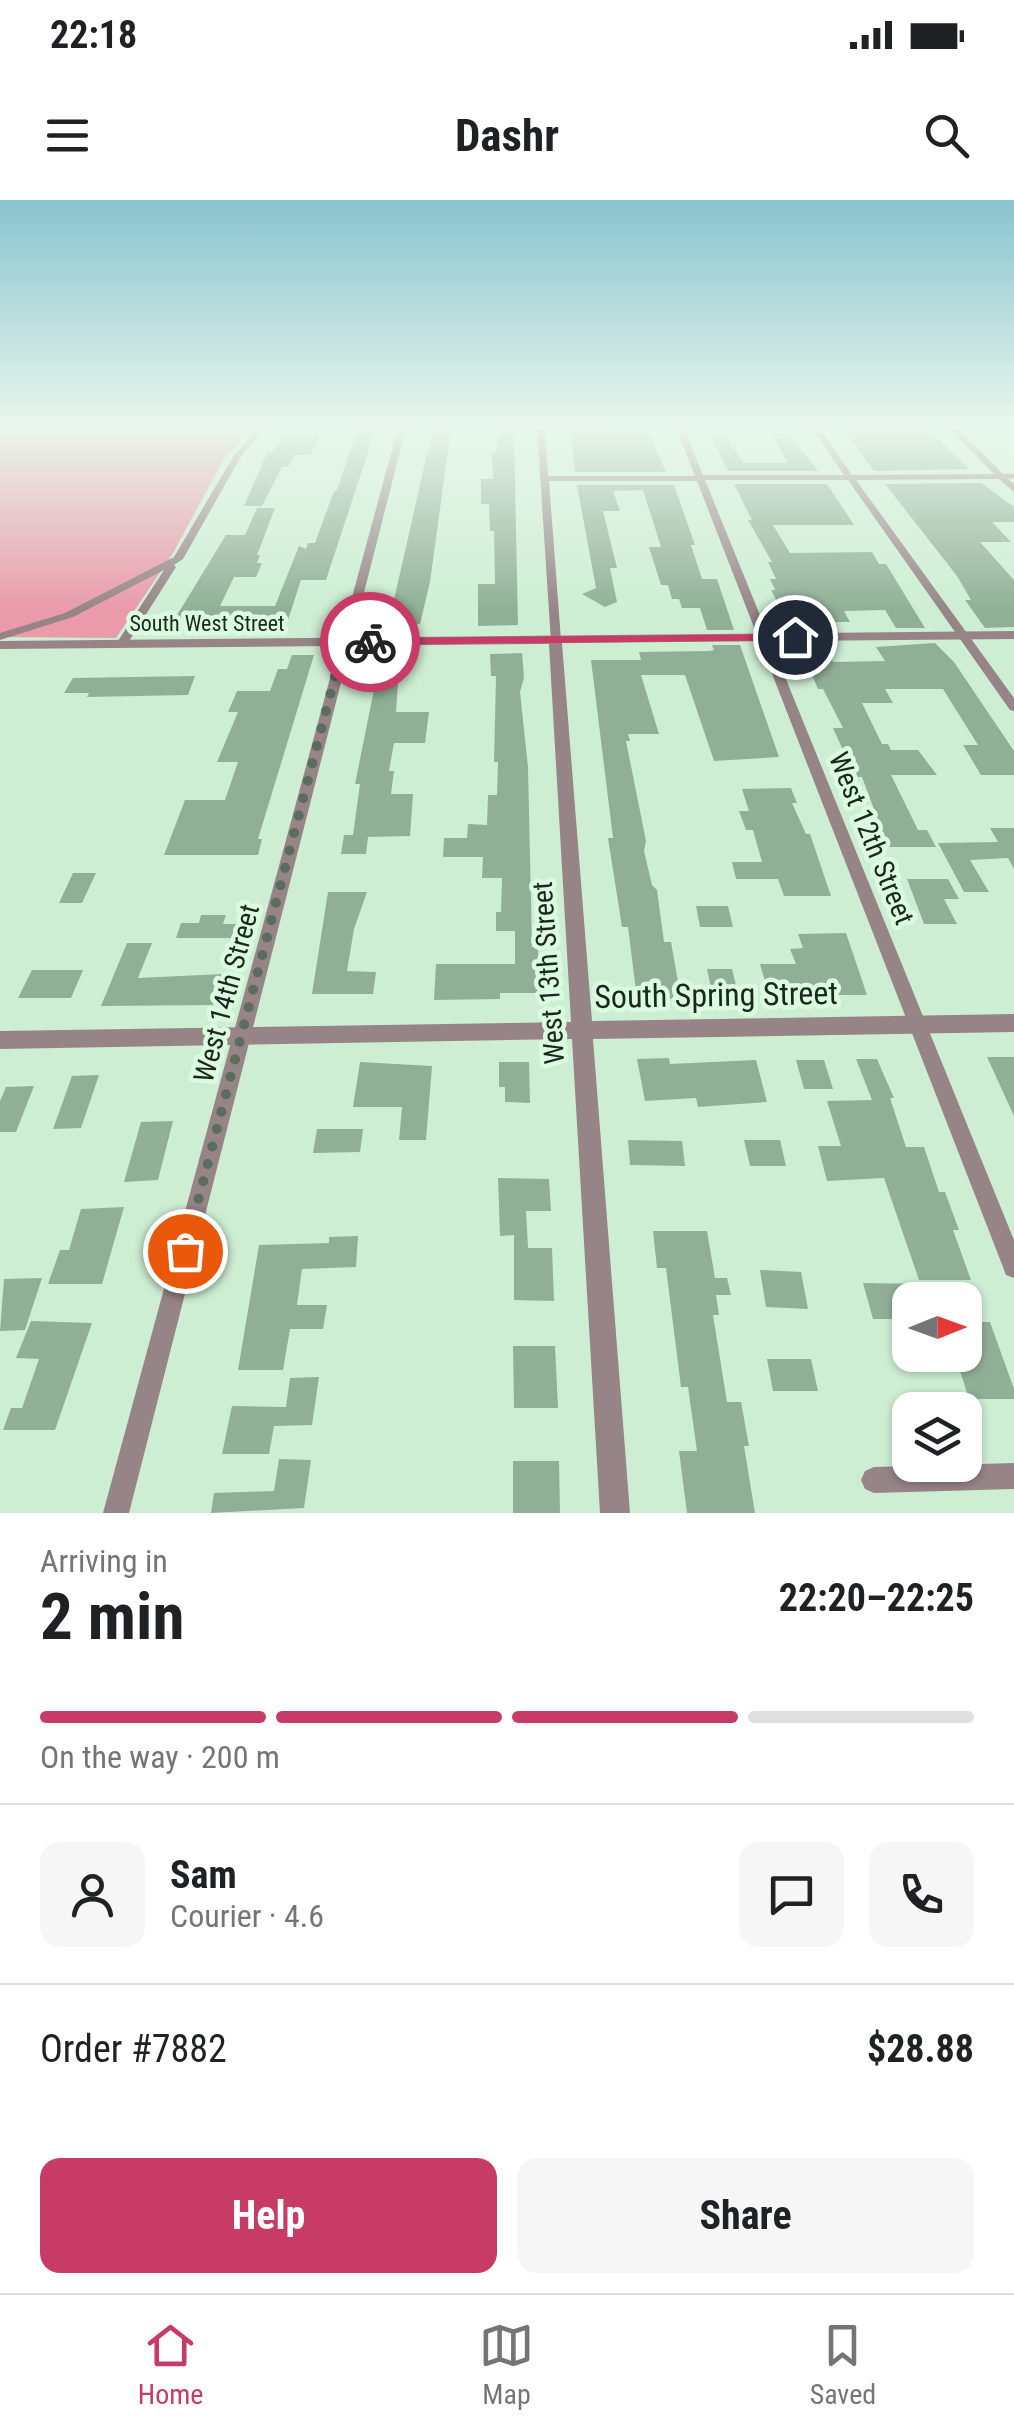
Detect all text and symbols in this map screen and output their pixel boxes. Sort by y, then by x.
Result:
text: 22:18 [50,13,137,57]
icon: menu [40,108,95,163]
icon: search [919,108,974,163]
text: Dashr [455,109,559,162]
courier [320,592,420,692]
pin [753,595,838,680]
icon: home [768,610,823,665]
street label: South West Street [129,611,285,636]
icon: bike [343,615,398,670]
street label: West 12th Street [822,747,921,929]
street label: West 13th Street [526,881,571,1065]
street label: West 14th Street [187,900,266,1086]
street label: South Spring Street [594,974,838,1016]
pin [143,1209,228,1294]
icon: bag [158,1224,213,1279]
north arrow [892,1282,982,1372]
map controls [892,1282,982,1482]
button: layers [892,1392,982,1482]
text: Arriving in [40,1542,168,1580]
text: 22:20–22:25 [779,1576,974,1620]
text: 2 min [40,1579,184,1655]
text: On the way · 200 m [40,1738,280,1776]
button: person [40,1842,145,1947]
button: chat [739,1842,844,1947]
button: phone [869,1842,974,1947]
text: Sam [170,1853,237,1897]
text: Courier · 4.6 [170,1897,324,1935]
text: Order #7882 [40,2027,227,2071]
text: $28.88 [867,2027,974,2071]
button: Help [40,2158,497,2273]
button: Share [517,2158,974,2273]
tab: Home [138,2318,203,2411]
tab: Map [479,2318,534,2411]
tab: Saved [810,2318,876,2411]

